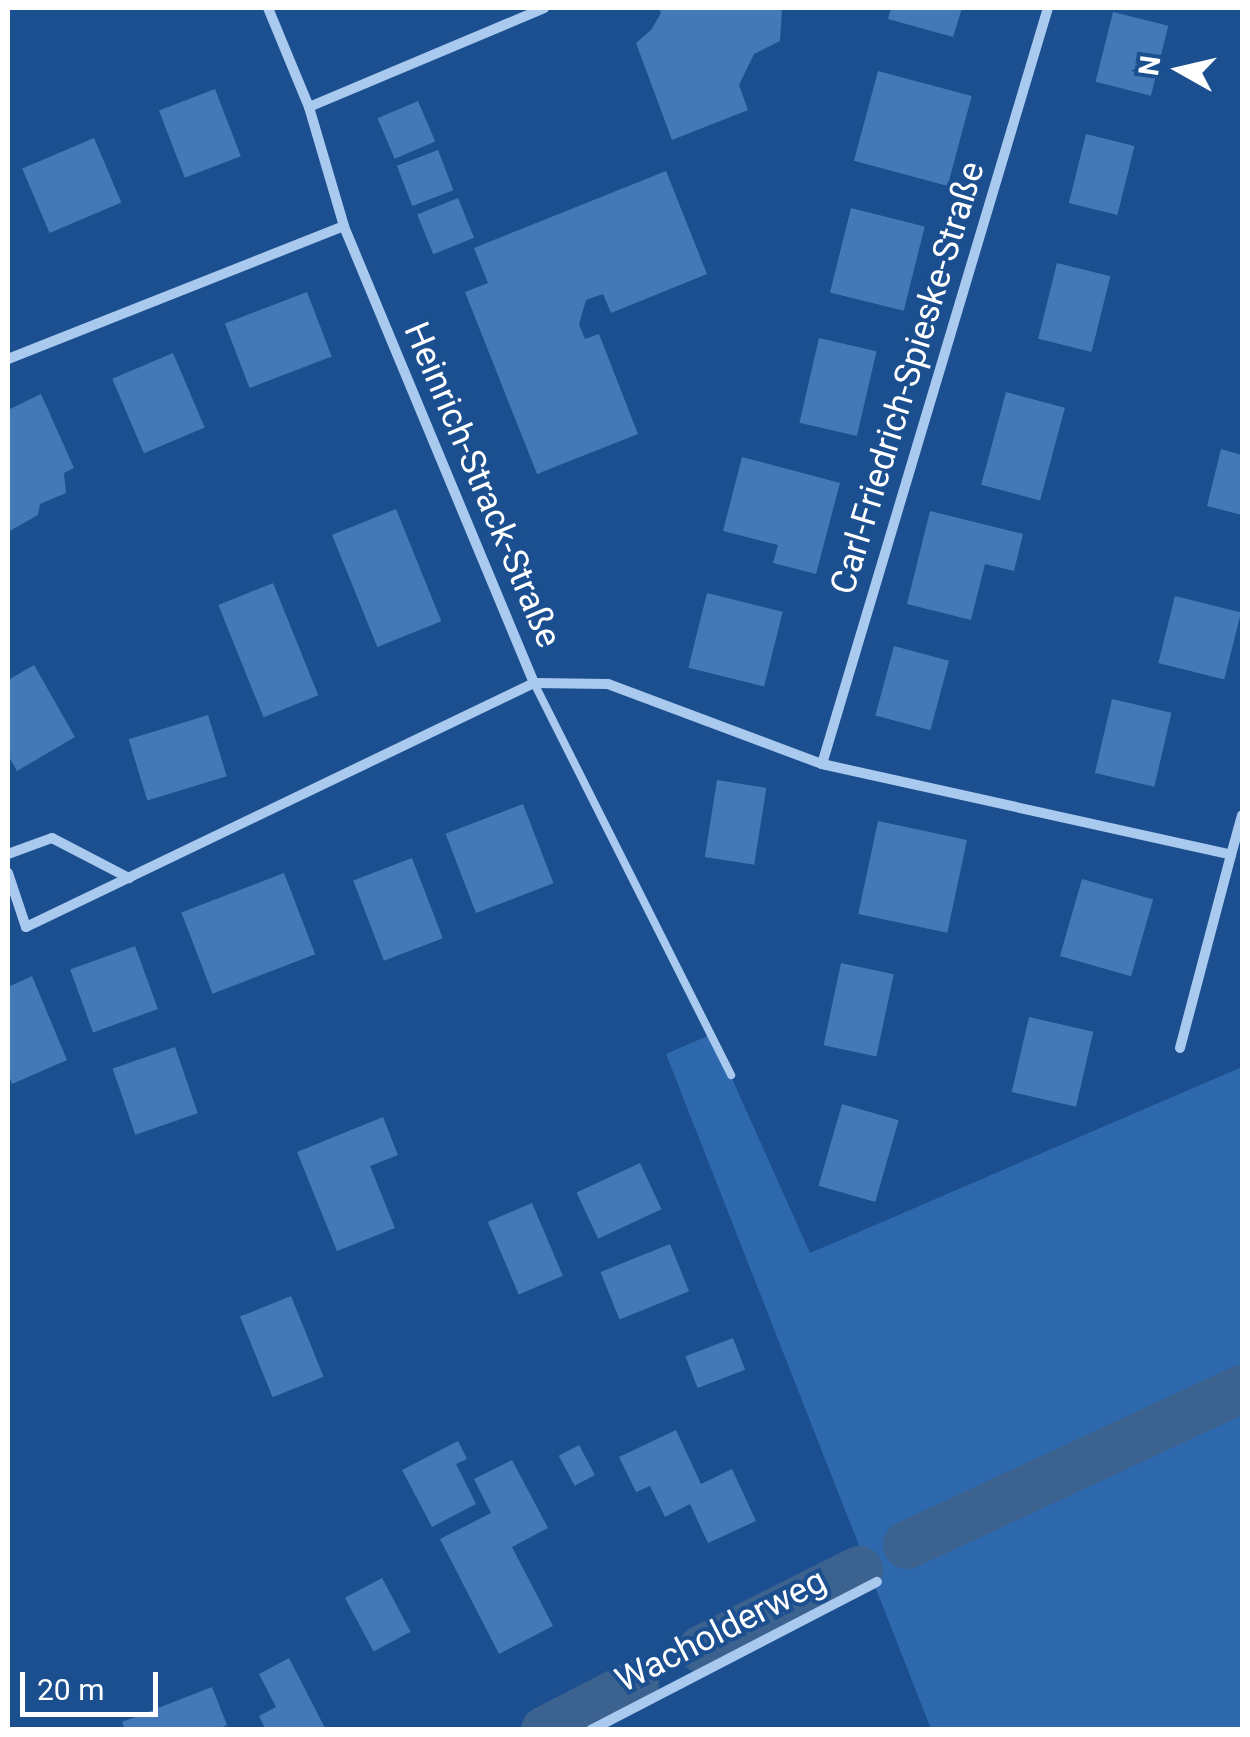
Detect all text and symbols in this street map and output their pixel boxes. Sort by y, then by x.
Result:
north arrow [1130,20,1230,120]
text: N [1132,54,1168,78]
street label: Carl-Friedrich-Spieske-Straße [822,157,994,599]
street label: Heinrich-Strack-Straße [394,316,570,654]
street label: Wacholderweg [609,1560,833,1702]
scale bar [25,1652,162,1714]
text: 20 m [37,1672,104,1707]

